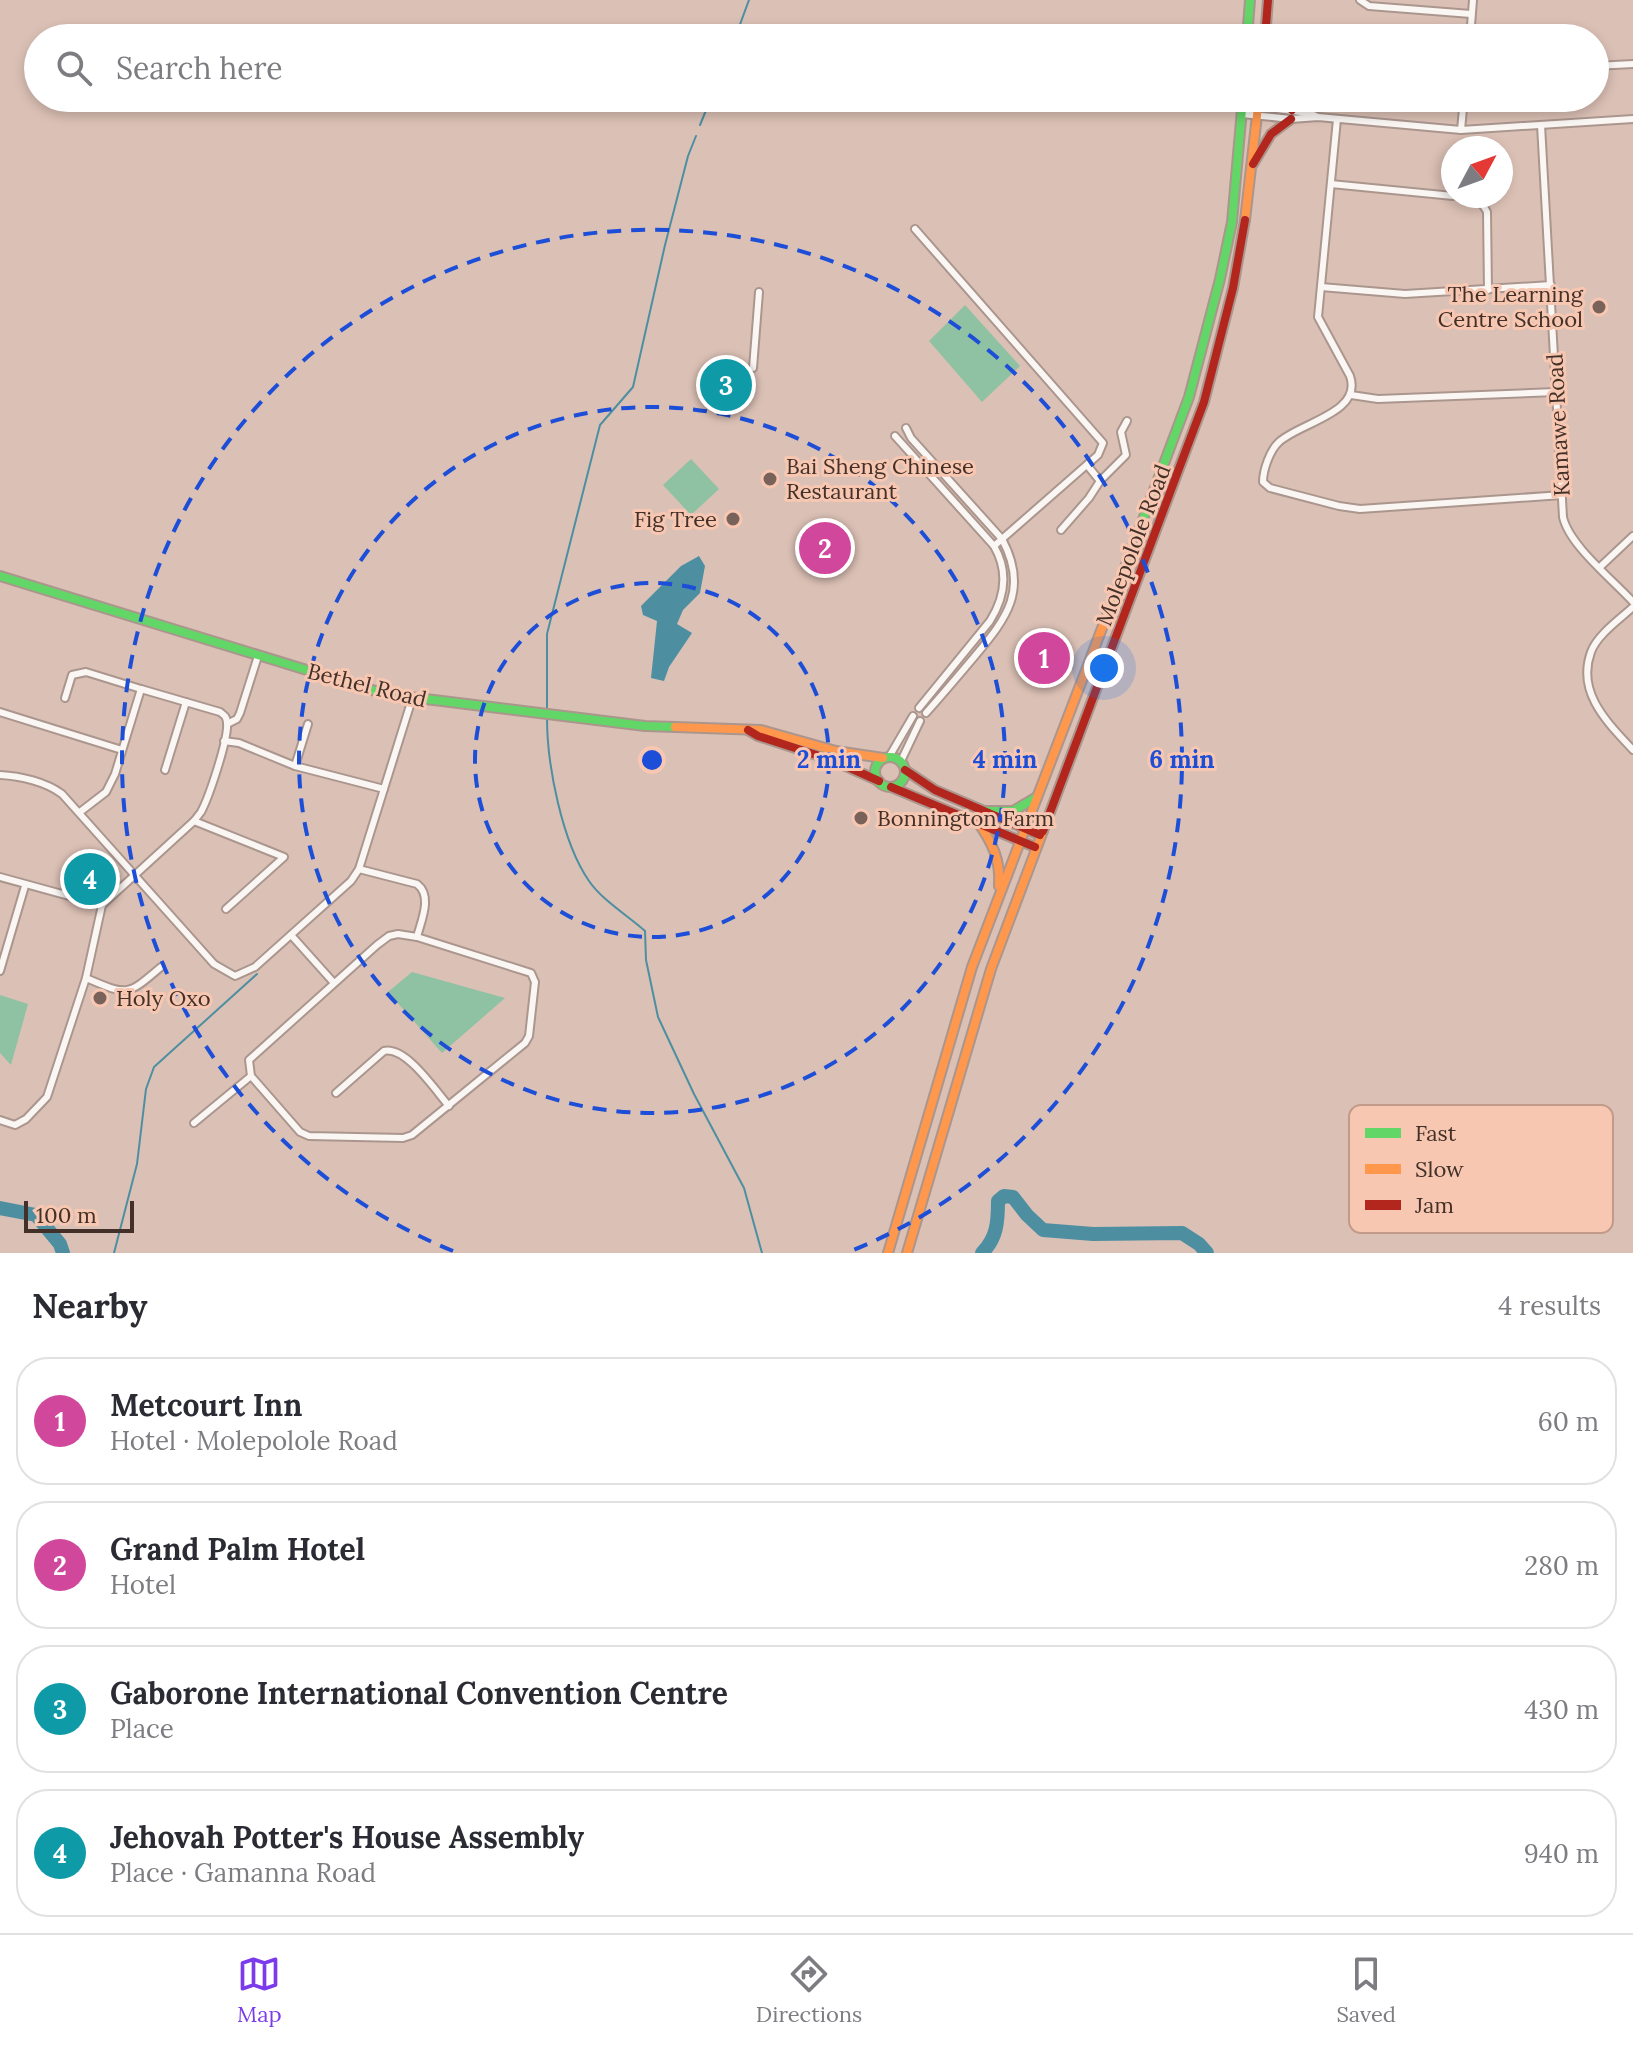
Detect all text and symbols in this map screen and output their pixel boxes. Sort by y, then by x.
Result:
search box [24,24,1609,112]
icon: search [52,46,96,90]
text: Search here [116,49,283,87]
north arrow [1441,136,1513,208]
place label: The Learning Centre School [1438,280,1584,333]
marker: The Learning Centre School [1590,298,1608,316]
street label: Kamawe Road [1540,353,1576,497]
pin: 3 [700,355,752,415]
place label: Bai Sheng Chinese Restaurant [786,452,974,505]
street label: Molepolole Road [1089,460,1177,630]
marker: Bai Sheng Chinese Restaurant [761,470,779,488]
place label: Fig Tree [634,505,717,533]
marker: Fig Tree [724,510,742,528]
pin: 2 [799,518,851,578]
pin: 1 [1018,628,1070,688]
your location [1084,648,1124,688]
street label: Bethel Road [304,657,430,713]
text: 2 min [797,744,861,775]
text: 4 min [973,744,1037,775]
text: 6 min [1149,744,1215,775]
centre of rings [638,746,666,774]
place label: Bonnington Farm [877,804,1054,832]
marker: Bonnington Farm [852,809,870,827]
pin: 4 [64,849,116,909]
place label: Holy Oxo [116,984,211,1012]
marker: Holy Oxo [91,989,109,1007]
legend [1349,1105,1613,1233]
text: Fast [1415,1119,1457,1147]
text: Slow [1415,1155,1464,1183]
text: Jam [1414,1191,1454,1219]
scale bar [24,1197,134,1233]
text: 100 m [36,1201,97,1229]
text: Nearby [32,1284,148,1327]
text: 4 results [1498,1289,1601,1322]
text: Metcourt Inn [110,1386,302,1424]
text: 1 [55,1405,65,1438]
text: 60 m [1538,1405,1599,1438]
text: Hotel · Molepolole Road [110,1424,398,1457]
text: Grand Palm Hotel [110,1530,365,1568]
text: 2 [53,1549,67,1582]
text: 280 m [1524,1549,1599,1582]
text: Hotel [110,1568,176,1601]
text: Gaborone International Convention Centre [110,1674,728,1712]
text: 3 [53,1693,67,1726]
text: 430 m [1524,1693,1599,1726]
text: Place [110,1712,174,1745]
text: Jehovah Potter's House Assembly [110,1818,584,1856]
text: 4 [53,1837,67,1870]
text: 940 m [1524,1837,1599,1870]
text: Place · Gamanna Road [110,1856,376,1889]
tab: Map [237,1952,282,2028]
tab: Directions [756,1952,862,2028]
tab: Saved [1336,1952,1396,2028]

